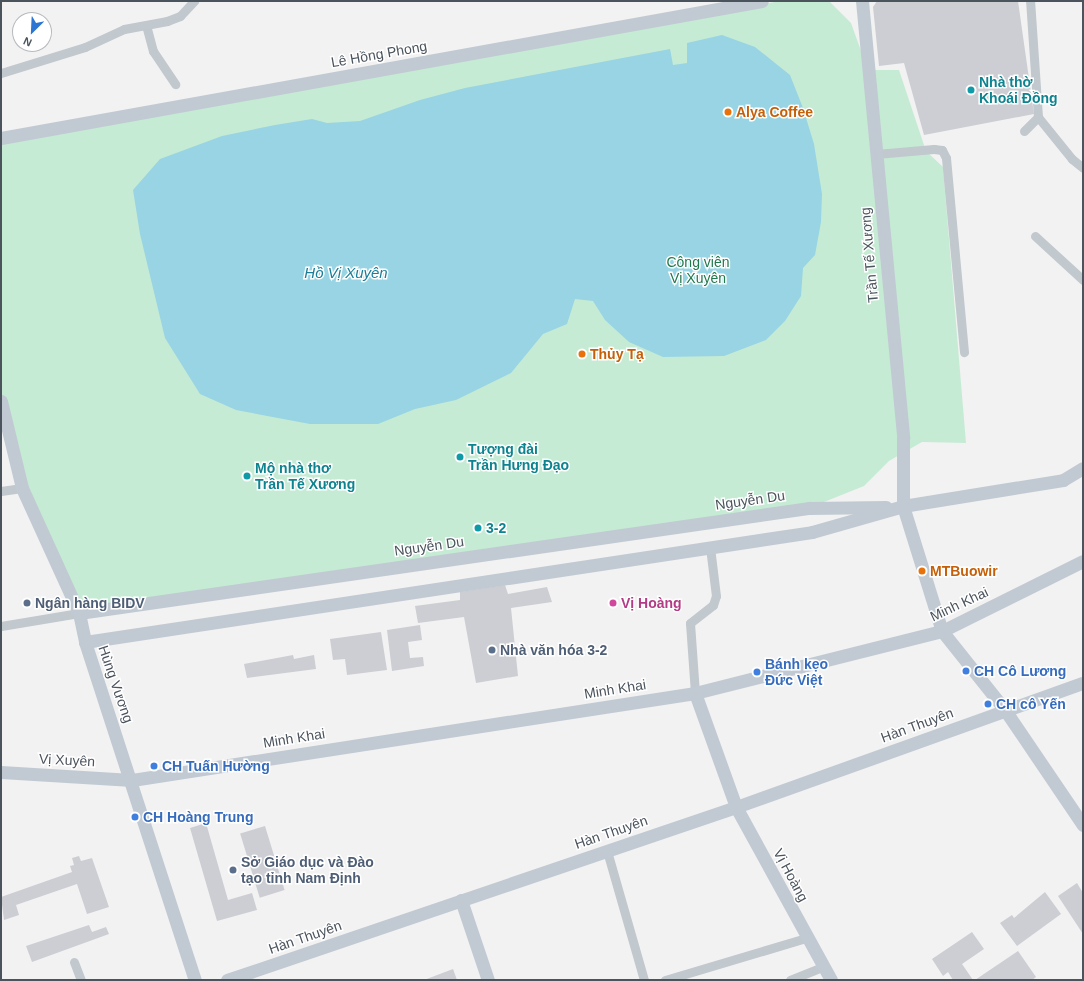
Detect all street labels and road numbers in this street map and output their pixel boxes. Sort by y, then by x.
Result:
street label: Lê Hồng Phong [330,37,428,71]
street label: Trần Tế Xương [856,207,882,303]
street label: Nguyễn Du [714,487,786,513]
street label: Nguyễn Du [393,533,465,559]
street label: Minh Khai [927,583,991,625]
street label: Hùng Vương [95,643,137,725]
street label: Minh Khai [583,676,647,702]
street label: Hàn Thuyên [878,704,956,746]
street label: Minh Khai [262,725,326,751]
street label: Vị Xuyên [39,750,95,770]
street label: Hàn Thuyên [572,812,650,852]
street label: Vị Hoàng [770,846,812,904]
street label: Hàn Thuyên [266,917,344,957]

